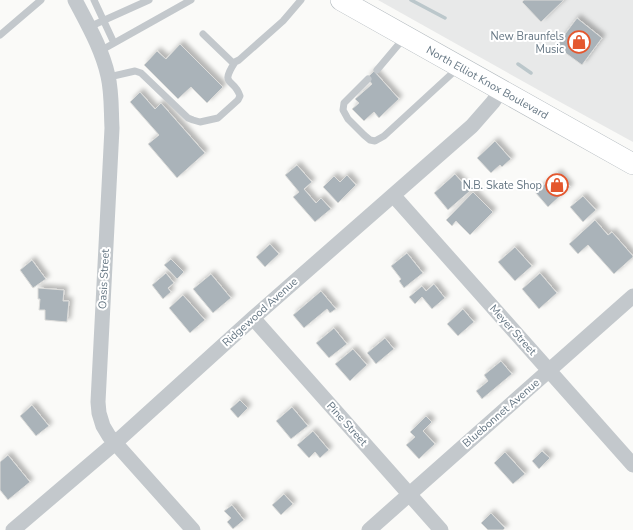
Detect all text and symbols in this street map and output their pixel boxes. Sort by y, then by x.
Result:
place label: New Braunfels Music [491,29,564,57]
shop icon: New Braunfels Music [566,29,592,55]
street label: North Elliot Knox Boulevard [424,42,551,123]
shop icon: N.B. Skate Shop [544,172,570,198]
place label: N.B. Skate Shop [463,178,542,193]
street label: Oasis Street [95,248,113,309]
street label: Ridgewood Avenue [219,274,301,350]
street label: Meyer Street [486,301,540,359]
street label: Bluebonnet Avenue [459,375,543,451]
street label: Pine Street [323,399,371,449]

